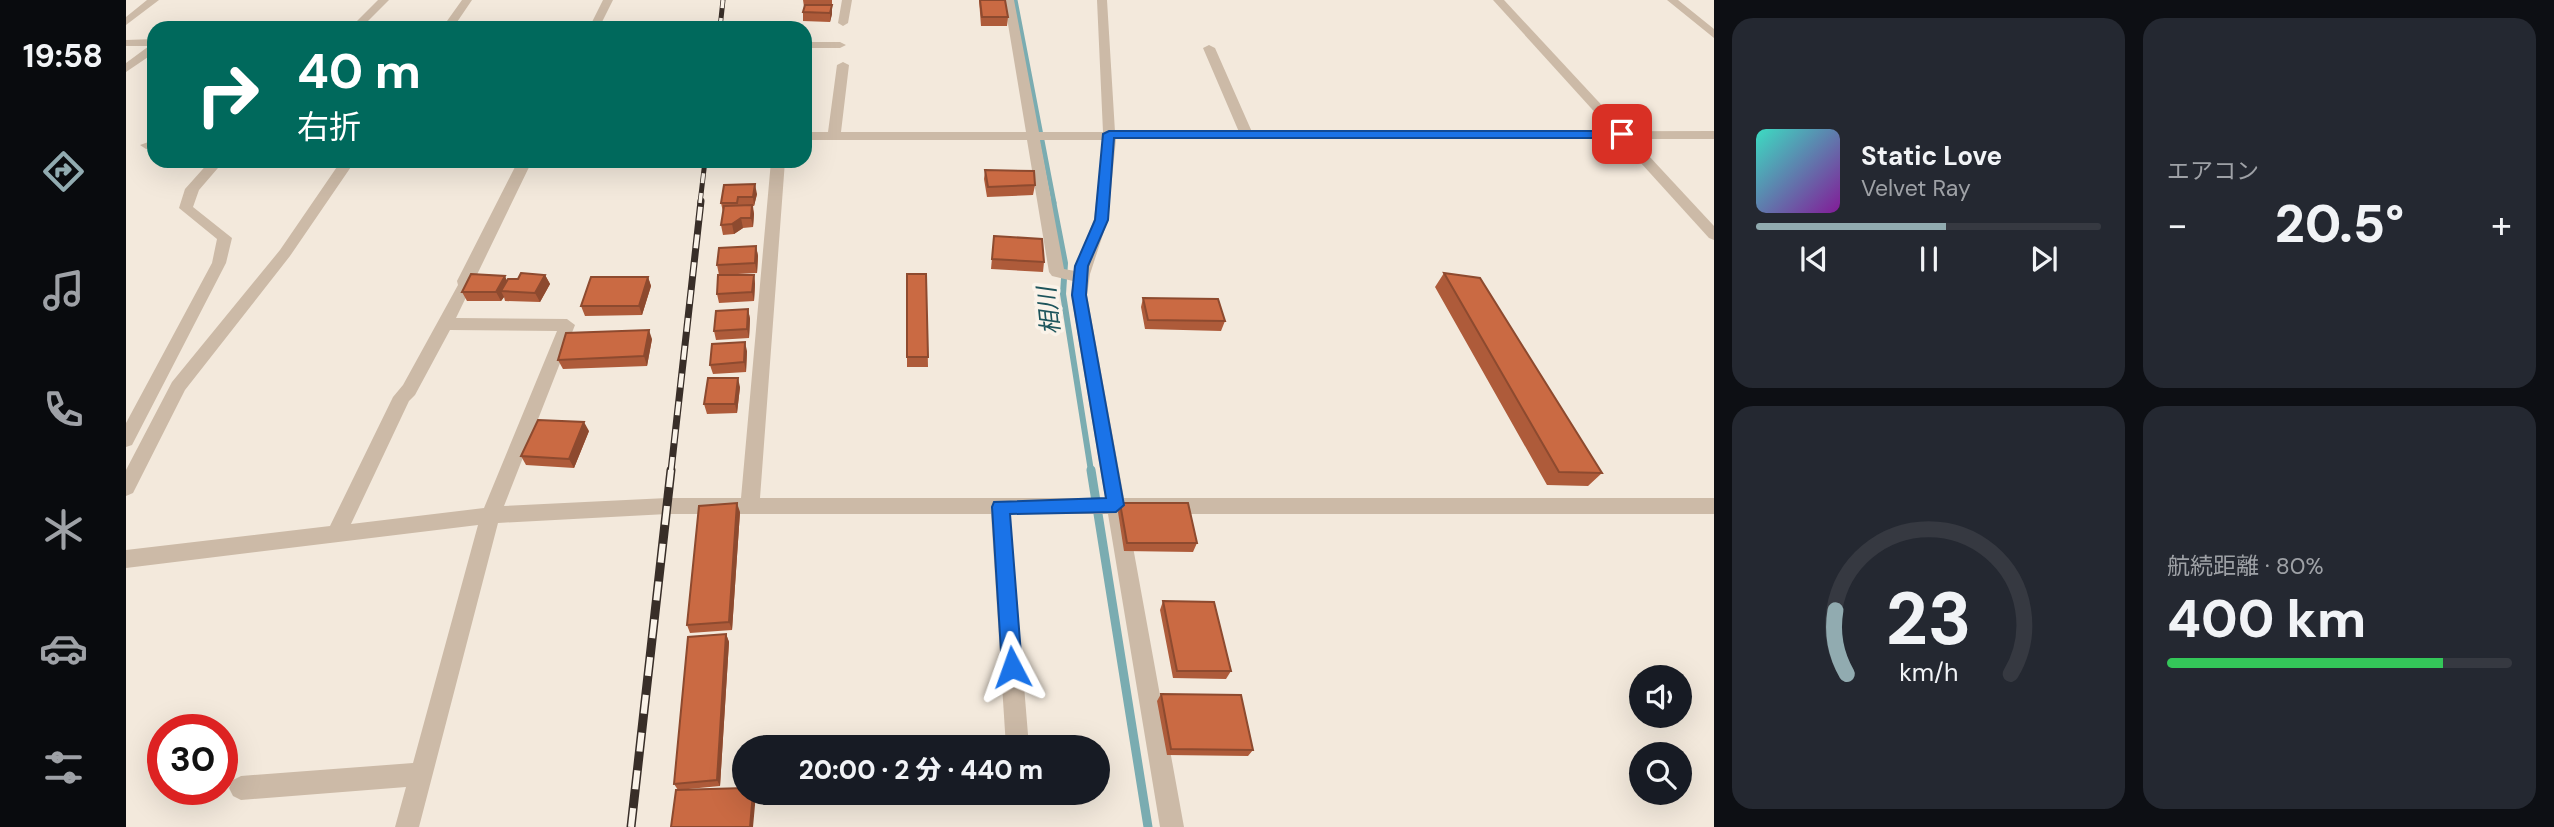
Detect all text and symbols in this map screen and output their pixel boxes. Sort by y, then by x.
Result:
text: 19:58 [23,35,103,77]
text: 40 m [297,39,421,103]
icon: right [182,49,273,140]
pin [1592,104,1652,164]
text: 右折 [297,106,361,148]
icon: arrive [1603,115,1641,153]
text: Static Love [1861,139,2002,173]
icon: directions [39,147,88,196]
text: エアコン [2167,156,2259,186]
text: Velvet Ray [1861,173,1971,203]
text: 20.5° [2275,190,2404,258]
text: − [2167,200,2188,250]
text: + [2491,200,2512,250]
icon: previous [1795,240,1833,278]
icon: pause [1910,240,1948,278]
icon: next [2025,240,2063,278]
icon: music [39,266,88,315]
water label: 相川 [1030,283,1066,337]
icon: phone [39,385,88,434]
icon: climate [39,505,88,554]
text: 航続距離 · 80% [2167,551,2324,581]
text: 23 [1886,572,1971,667]
text: 400 km [2167,585,2366,653]
icon: car [39,624,88,673]
position arrow [975,630,1049,704]
text: km/h [1899,655,1958,688]
map controls [1629,665,1692,805]
button: sound [1629,665,1692,728]
speed limit sign: 30 [147,714,238,805]
button: search [1629,742,1692,805]
icon: filters [39,743,88,792]
text: 20:00 · 2 分 · 440 m [799,753,1043,787]

